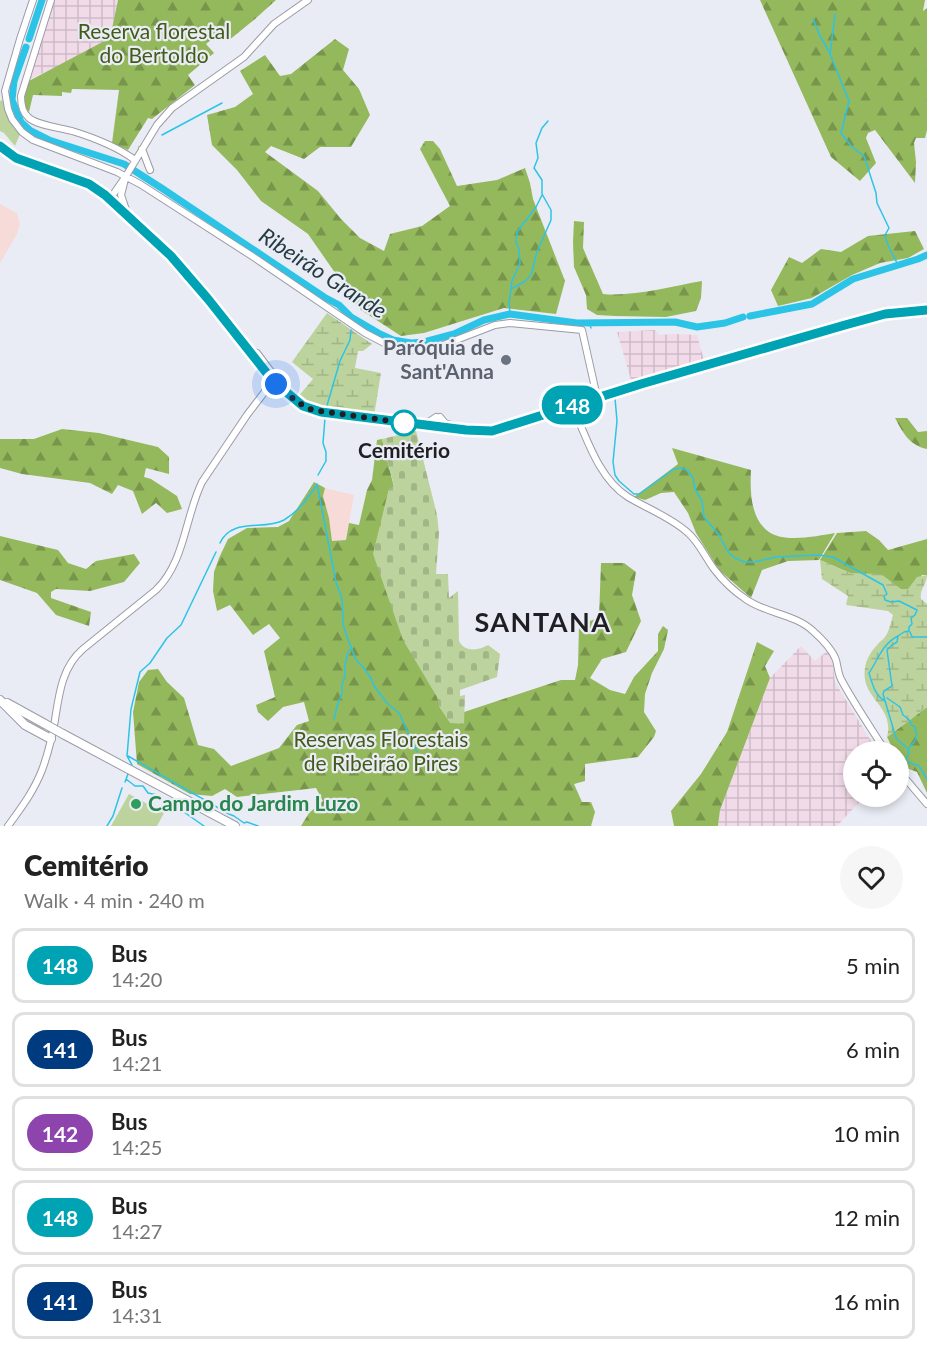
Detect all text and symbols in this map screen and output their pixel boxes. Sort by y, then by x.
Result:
park label: Reserva florestal do Bertoldo [78,18,230,67]
water label: Ribeirão Grande [255,221,392,324]
place label: Paróquia de Sant'Anna [383,334,494,383]
marker: Paróquia de Sant'Anna [499,353,513,367]
your location [261,369,291,399]
line badge: 148 [538,386,606,424]
text: 148 [554,393,590,418]
marker: Cemitério [391,410,417,436]
place label: Cemitério [358,437,450,462]
district label: SANTANA [474,605,612,638]
park label: Reservas Florestais de Ribeirão Pires [294,726,468,775]
map controls [843,741,909,807]
button: locate [843,741,909,807]
place label: Campo do Jardim Luzo [148,790,358,815]
marker: Campo do Jardim Luzo [129,797,143,811]
button: heart [840,846,903,909]
text: Cemitério [24,848,149,882]
text: Walk · 4 min · 240 m [24,888,205,912]
text: Bus [111,940,147,967]
text: 5 min [846,952,900,979]
text: 148 [42,953,78,978]
text: 14:20 [111,967,162,991]
text: Bus [111,1024,147,1051]
text: 6 min [846,1036,900,1063]
text: 141 [42,1037,78,1062]
text: 14:21 [111,1051,162,1075]
text: Bus [111,1108,147,1135]
text: 10 min [833,1120,900,1147]
text: 142 [42,1121,78,1146]
text: 14:25 [111,1135,162,1159]
text: Bus [111,1192,147,1219]
text: 12 min [833,1204,900,1231]
text: 148 [42,1205,78,1230]
text: 14:27 [111,1219,162,1243]
text: Bus [111,1276,147,1303]
text: 16 min [833,1288,900,1315]
text: 141 [42,1289,78,1314]
text: 14:31 [111,1303,162,1327]

